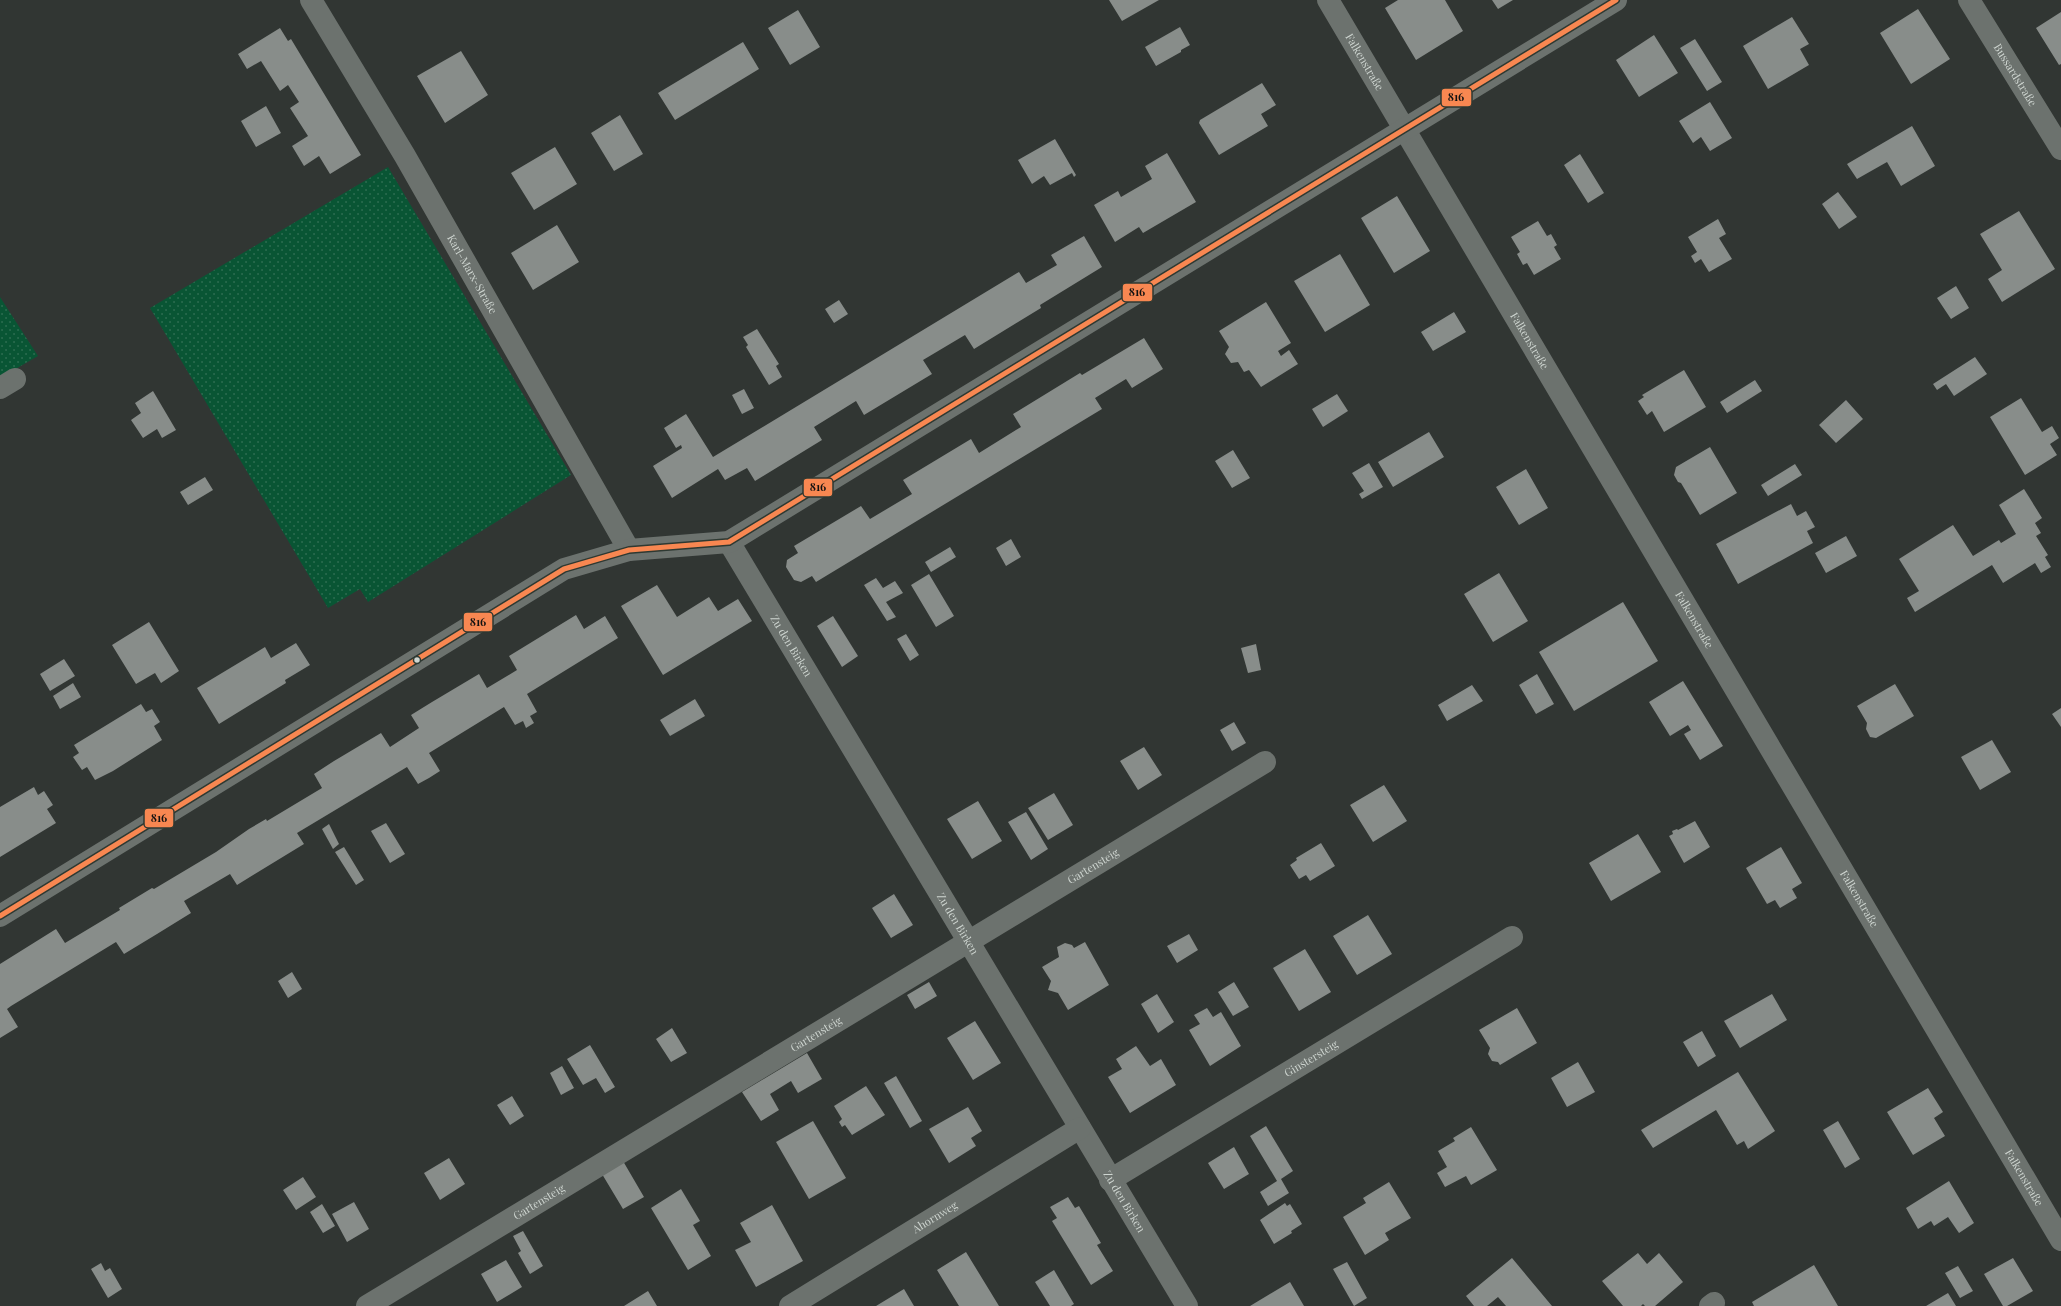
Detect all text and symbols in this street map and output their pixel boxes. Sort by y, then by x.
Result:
street label: Falkenstraße [1342,30,1388,93]
street label: Bussardstraße [1991,41,2041,109]
line badge: 816 [1441,88,1472,107]
text: 816 [1448,89,1464,104]
street label: Karl-Marx-Straße [444,231,501,317]
line badge: 816 [1122,283,1153,302]
text: 816 [1129,284,1145,299]
street label: Falkenstraße [1507,309,1553,372]
line badge: 816 [803,478,833,497]
text: 816 [810,479,826,494]
street label: Falkenstraße [1672,588,1718,651]
line badge: 816 [463,612,493,632]
street label: Zu den Birken [767,612,816,680]
text: 816 [470,614,486,629]
unlabelled marker [412,655,422,665]
line badge: 816 [144,808,174,828]
text: 816 [151,810,167,825]
street label: Gartensteig [1064,844,1122,887]
street label: Falkenstraße [1837,867,1883,930]
street label: Zu den Birken [934,890,983,957]
street label: Gartensteig [787,1012,844,1055]
street label: Ginstersteig [1281,1036,1341,1080]
street label: Falkenstraße [2002,1146,2047,1209]
street label: Zu den Birken [1101,1168,1149,1235]
street label: Gartensteig [510,1180,567,1223]
street label: Ahornweg [908,1197,960,1237]

